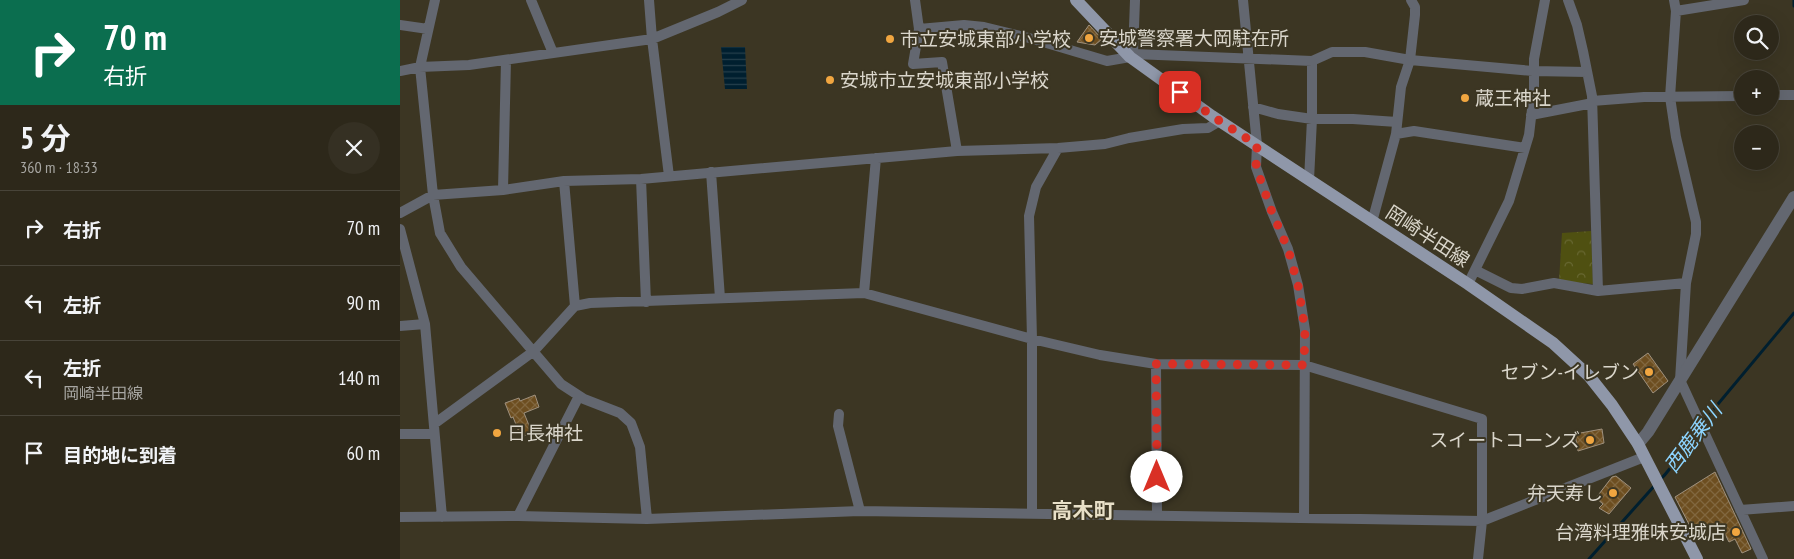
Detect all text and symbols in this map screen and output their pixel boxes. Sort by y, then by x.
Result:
text: 70 m [103,14,167,60]
map controls [1734,15,1779,170]
button: search [1734,15,1779,60]
icon: right [20,20,85,85]
place label: 安城警察署大岡駐在所 [1099,26,1289,50]
place label: 市立安城東部小学校 [900,27,1071,51]
marker: 安城警察署大岡駐在所 [1083,32,1095,44]
marker: 市立安城東部小学校 [884,33,896,45]
text: 右折 [103,62,147,90]
place label: 安城市立安城東部小学校 [840,68,1049,92]
button: + [1734,70,1779,115]
pin [1159,71,1201,113]
marker: 安城市立安城東部小学校 [824,74,836,86]
icon: arrive [1166,78,1194,106]
place label: 蔵王神社 [1475,86,1551,110]
marker: 蔵王神社 [1459,92,1471,104]
text: 5 分 [20,118,71,157]
button: close [328,122,380,174]
button: − [1734,125,1779,170]
text: 360 m · 18:33 [20,157,98,177]
street label: 岡崎半田線 [1382,200,1474,272]
icon: right [20,214,48,242]
text: 70 m [347,216,380,240]
text: 右折 [63,218,101,242]
icon: left [20,289,48,317]
text: 90 m [347,291,380,315]
text: 左折 [63,293,101,317]
text: 左折 [63,356,101,380]
place label: セブン-イレブン [1500,360,1639,384]
icon: left [20,364,48,392]
text: 140 m [338,366,380,390]
marker: セブン-イレブン [1643,366,1655,378]
text: 岡崎半田線 [63,383,143,403]
water label: 西鹿乗川 [1659,397,1729,478]
place label: 日長神社 [507,421,583,445]
marker: 日長神社 [491,427,503,439]
place label: スイートコーンズ [1429,428,1580,452]
marker: スイートコーンズ [1584,434,1596,446]
icon: arrive [20,439,48,467]
text: 60 m [347,441,380,465]
text: 目的地に到着 [63,443,177,467]
position arrow [1130,450,1182,502]
place label: 弁天寿し [1527,481,1603,505]
marker: 弁天寿し [1607,487,1619,499]
district label: 高木町 [1052,497,1115,524]
place label: 台湾料理雅味安城店 [1555,520,1726,544]
marker: 台湾料理雅味安城店 [1730,526,1742,538]

